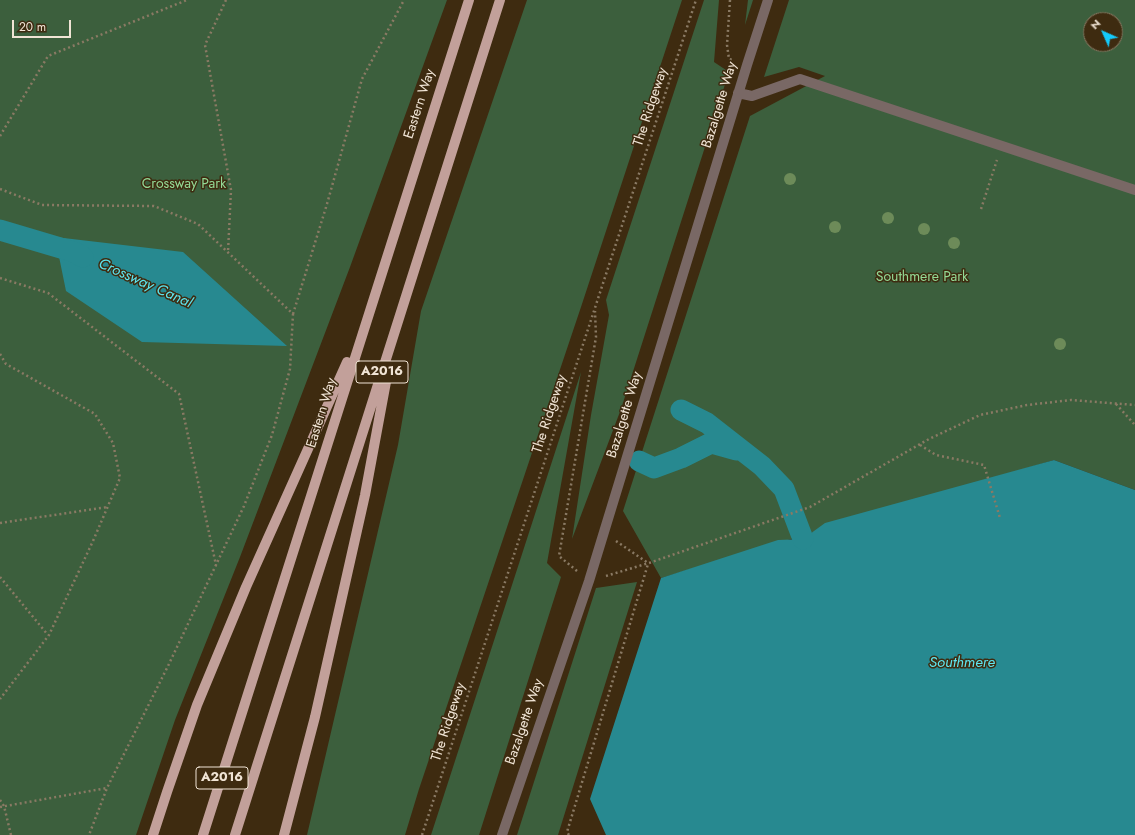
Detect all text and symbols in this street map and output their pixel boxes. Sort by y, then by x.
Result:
scale bar [14,12,73,38]
north arrow [1083,12,1123,52]
text: N [1086,15,1104,33]
text: 20 m [19,18,46,36]
street label: Bazalgette Way [699,60,741,150]
street label: The Ridgeway [630,65,672,149]
street label: Eastern Way [401,67,439,141]
park label: Crossway Park [142,177,226,193]
water label: Crossway Canal [95,255,195,313]
park label: Southmere Park [876,270,968,286]
road number: A2016 [356,361,408,383]
street label: Bazalgette Way [604,370,646,460]
street label: The Ridgeway [529,372,571,456]
street label: Eastern Way [303,376,341,450]
water label: Southmere [929,654,995,672]
street label: Bazalgette Way [502,677,548,767]
street label: The Ridgeway [428,680,470,764]
road number: A2016 [196,767,248,789]

